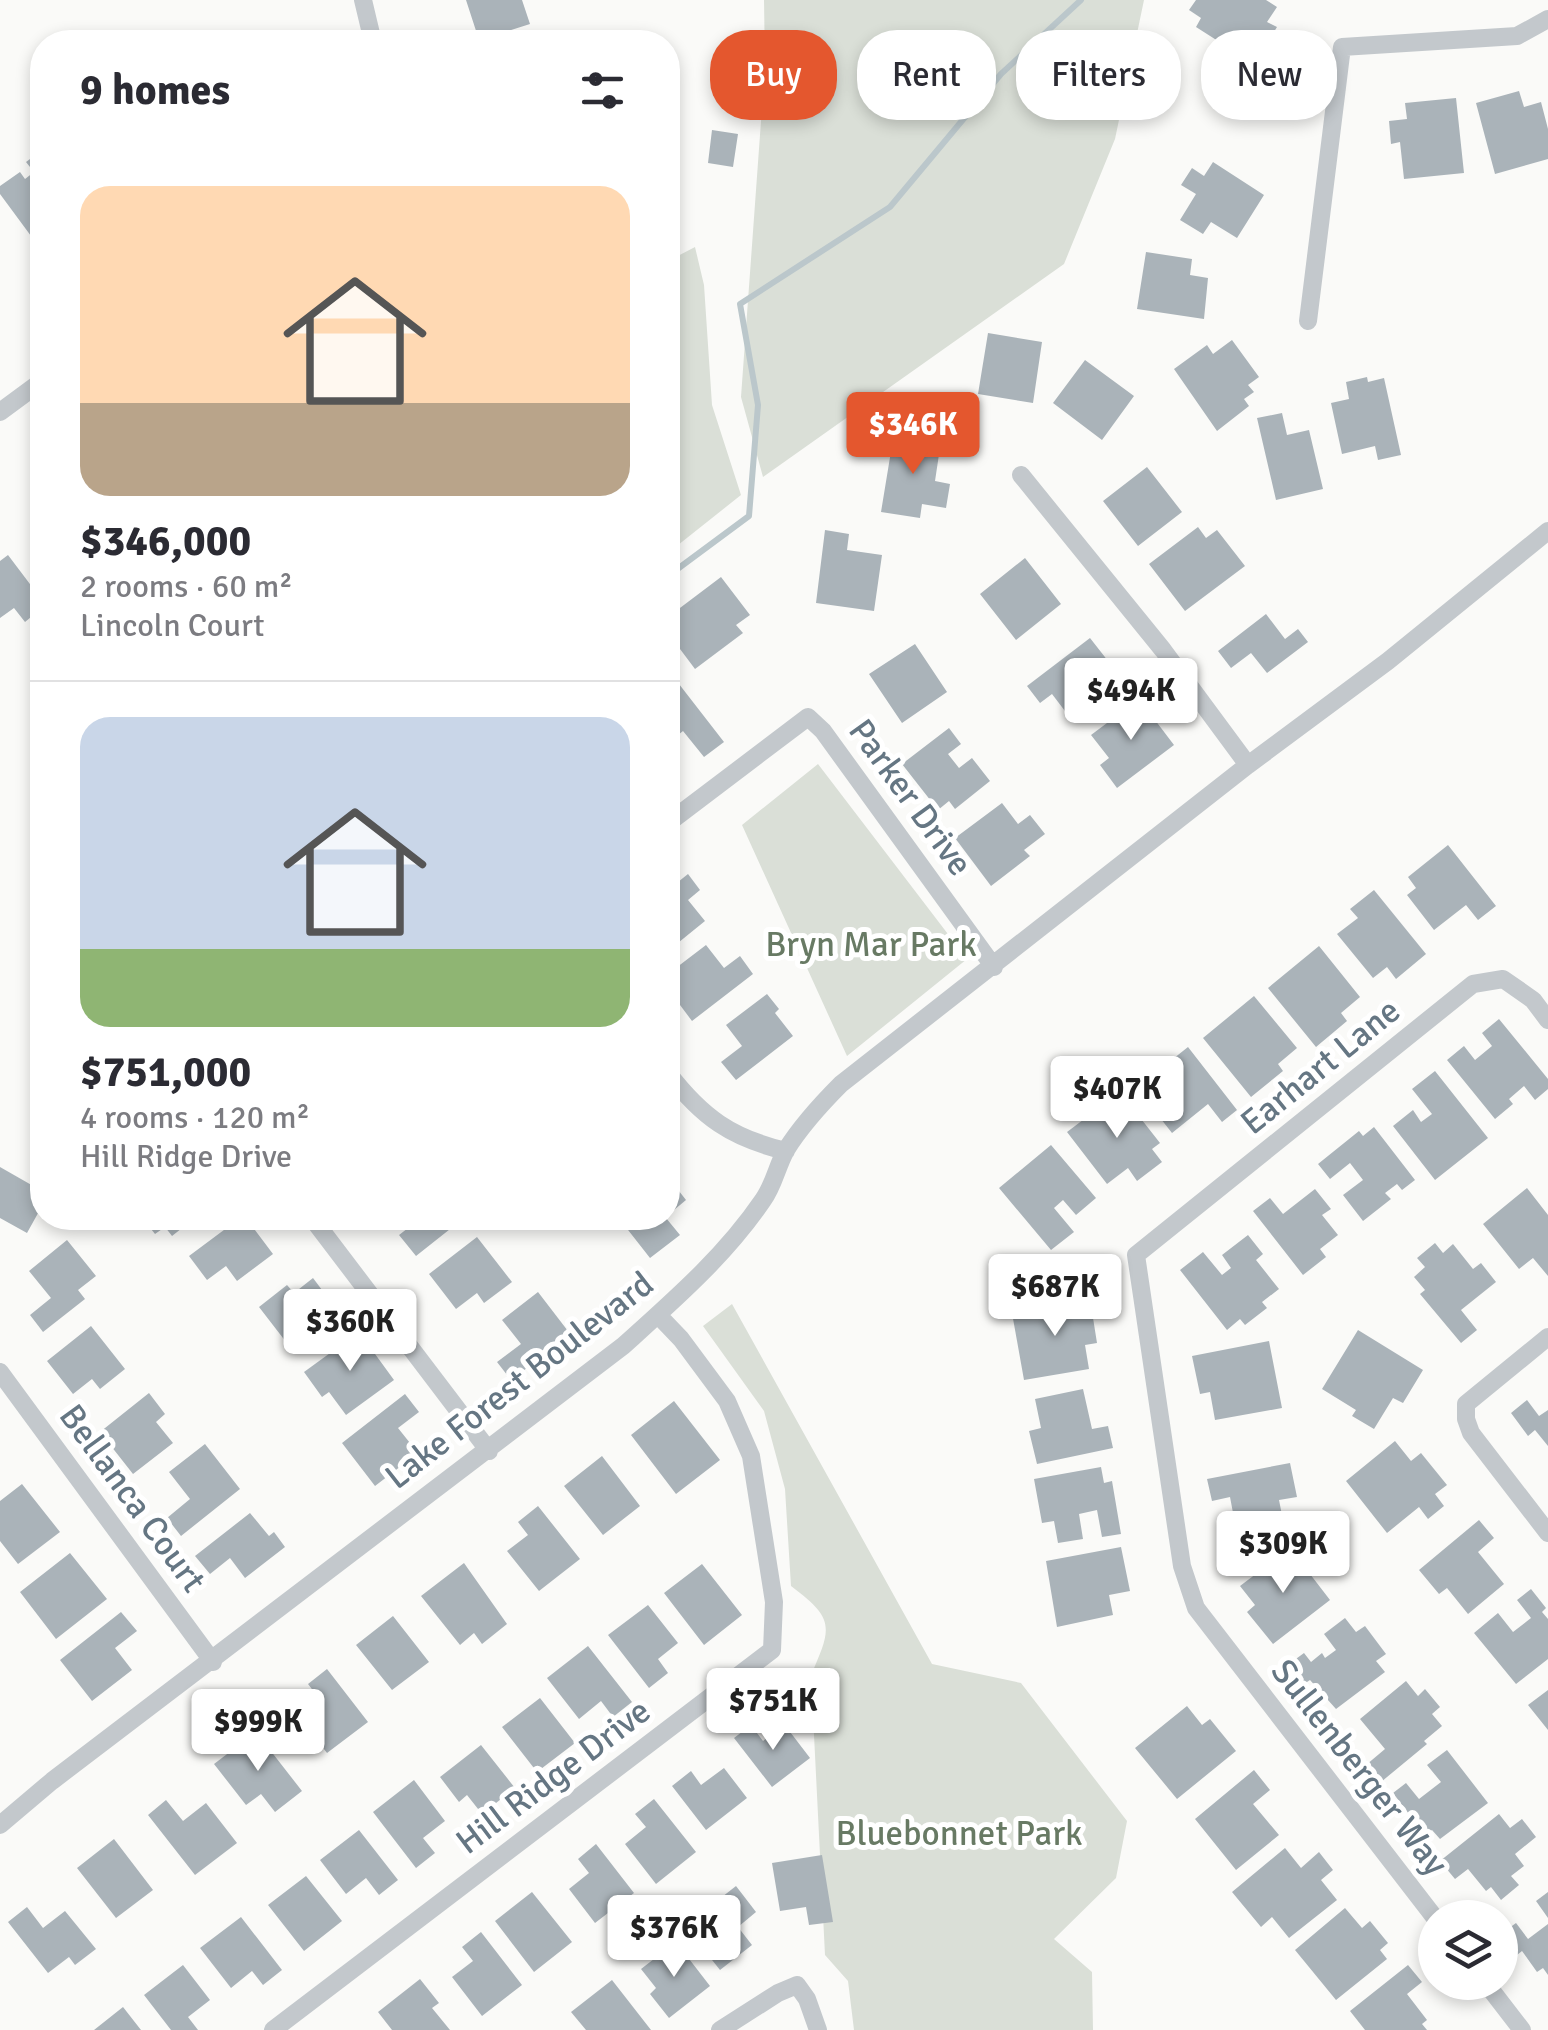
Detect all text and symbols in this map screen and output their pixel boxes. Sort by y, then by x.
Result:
chip: Buy [710,30,837,120]
chip: Rent [857,30,996,120]
chip: Filters [1016,30,1181,120]
chip: New [1201,30,1337,120]
icon: filters [575,63,630,118]
text: 9 homes [80,65,230,116]
icon: home [265,251,445,431]
pin: $346K [843,392,983,477]
text: $346K [869,405,957,444]
text: $346,000 [80,516,251,567]
text: 2 rooms · 60 m² [80,567,293,606]
text: Lincoln Court [80,606,265,645]
pin: $494K [1061,658,1201,743]
text: $494K [1087,671,1175,710]
street label: Parker Drive [839,711,982,884]
icon: home [265,782,445,962]
park label: Bryn Mar Park [765,923,977,966]
street label: Earhart Lane [1232,989,1409,1144]
text: $751,000 [80,1047,251,1098]
pin: $407K [1047,1056,1187,1141]
text: $407K [1073,1069,1161,1108]
text: 4 rooms · 120 m² [80,1098,310,1137]
text: Hill Ridge Drive [80,1137,292,1176]
pin: $687K [985,1254,1125,1339]
street label: Lake Forest Boulevard [377,1262,662,1498]
text: $687K [1011,1267,1099,1306]
pin: $360K [280,1289,420,1374]
text: $360K [306,1302,394,1341]
street label: Bellanca Court [50,1396,215,1601]
pin: $309K [1213,1511,1353,1596]
text: $309K [1239,1524,1327,1563]
street label: Sullenberger Way [1262,1651,1457,1884]
pin: $751K [703,1668,843,1753]
text: $751K [729,1681,817,1720]
pin: $999K [188,1689,328,1774]
street label: Hill Ridge Drive [448,1689,659,1863]
text: $999K [214,1702,302,1741]
park label: Bluebonnet Park [835,1812,1083,1855]
pin: $376K [604,1895,744,1980]
map controls [1418,1900,1518,2000]
button: layers [1418,1900,1518,2000]
text: $376K [630,1908,718,1947]

